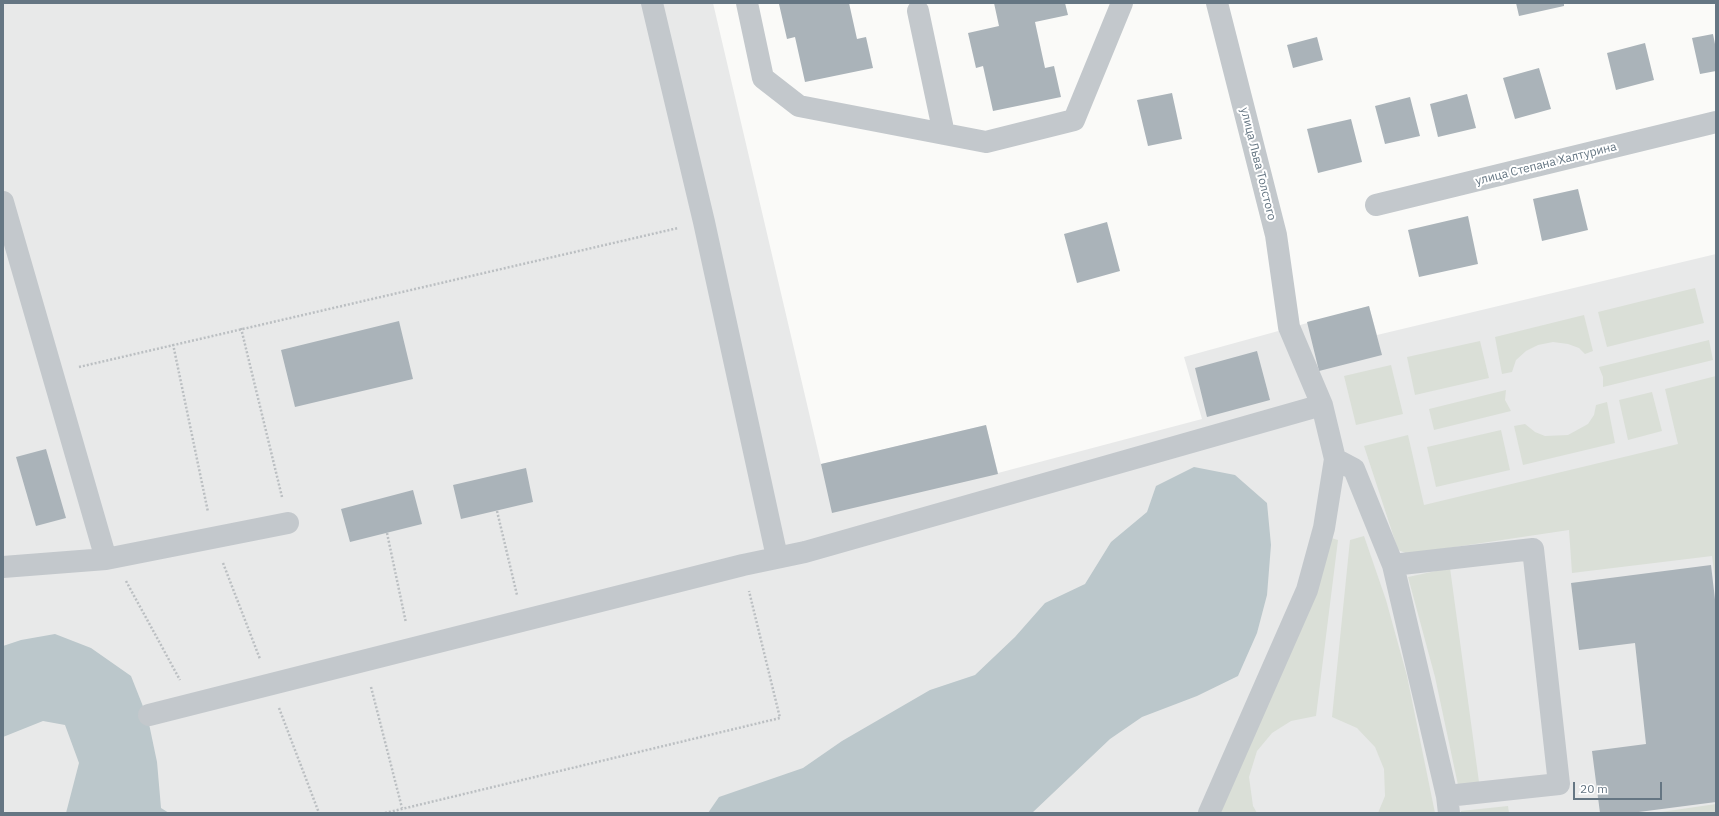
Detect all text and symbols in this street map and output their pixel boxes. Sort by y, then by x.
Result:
street label: улица Льва Толстого [1237,106,1279,222]
street label: улица Степана Халтурина [1474,139,1618,189]
scale bar [1575,774,1664,800]
text: 20 m [1580,781,1608,796]

